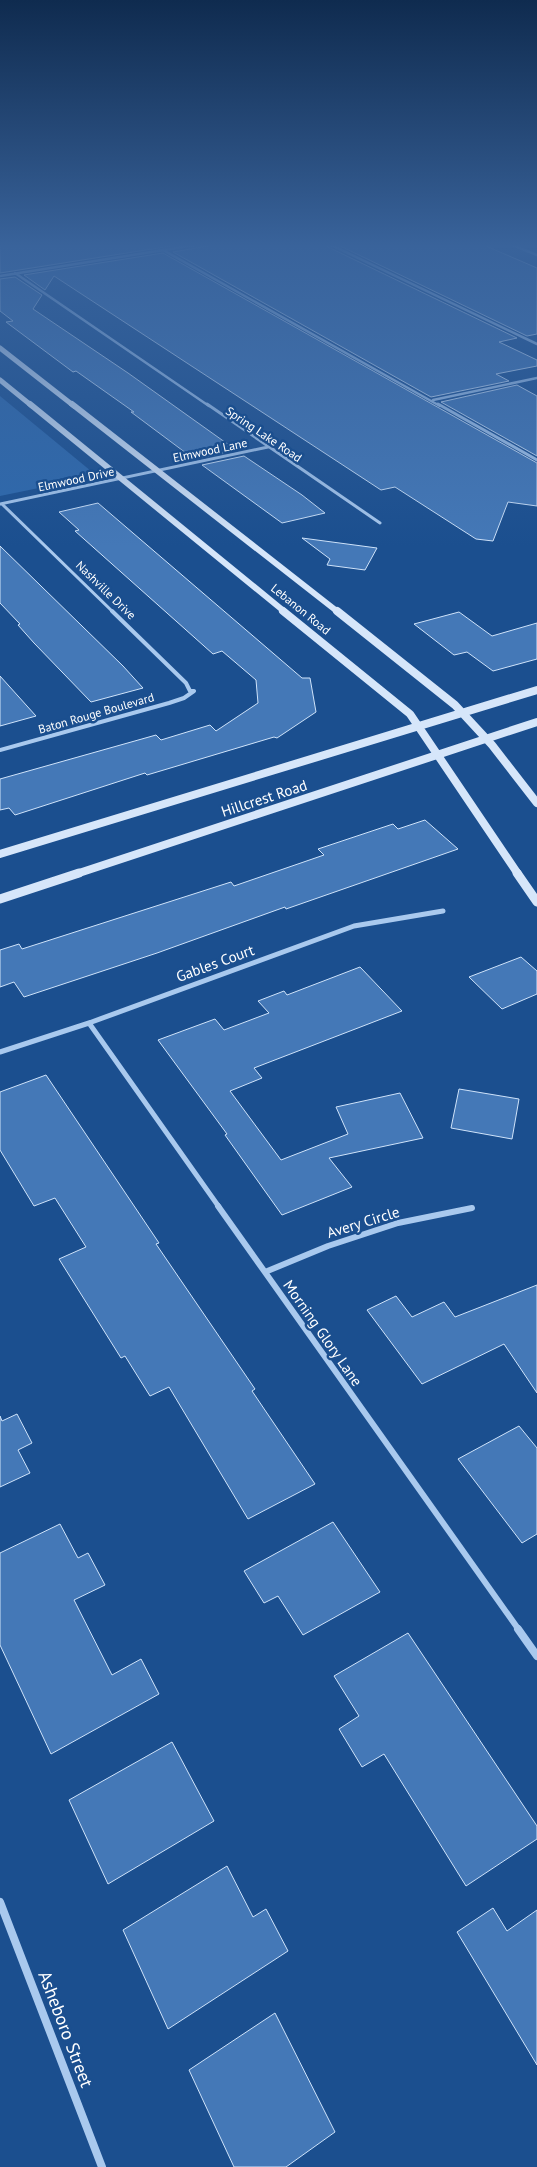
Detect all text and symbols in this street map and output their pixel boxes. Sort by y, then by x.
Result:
street label: Spring Lake Road [223,403,305,465]
street label: Elmwood Lane [172,435,248,465]
street label: Elmwood Drive [36,464,116,494]
street label: Nashville Drive [73,558,139,622]
street label: Lebanon Road [268,580,334,638]
street label: Baton Rouge Boulevard [36,689,156,737]
street label: Hillcrest Road [218,775,310,821]
street label: Gables Court [173,940,257,986]
street label: Avery Circle [324,1202,402,1242]
street label: Morning Glory Lane [279,1276,367,1390]
street label: Asheboro Street [33,1967,99,2091]

